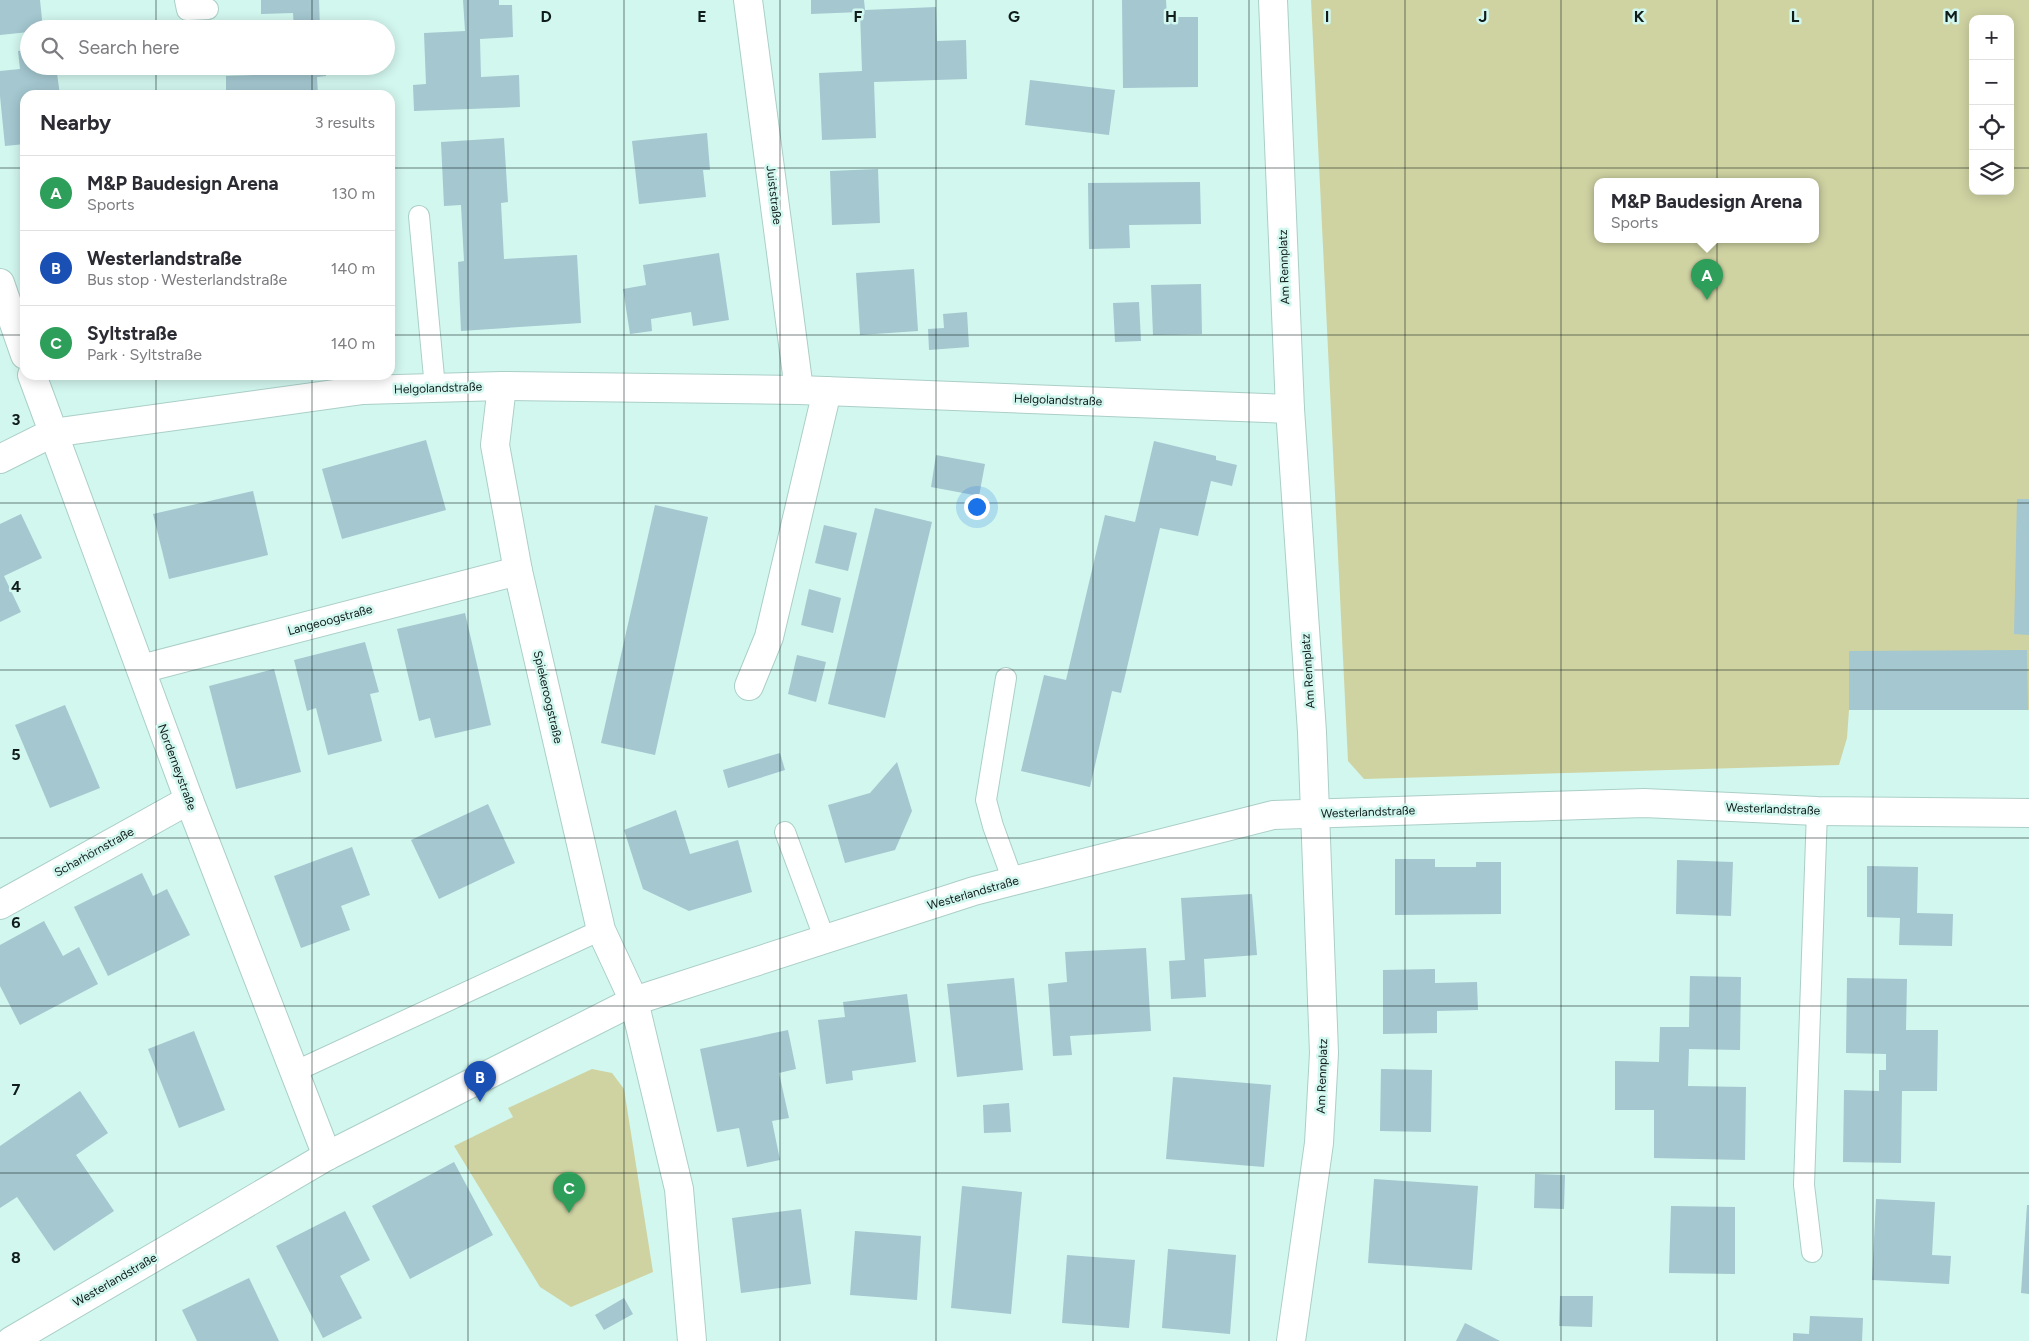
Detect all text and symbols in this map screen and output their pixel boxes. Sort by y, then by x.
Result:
text: D [540,7,552,26]
text: E [697,7,707,26]
text: F [854,7,863,26]
text: G [1008,7,1020,26]
text: H [1165,7,1177,26]
text: I [1325,7,1329,26]
text: J [1479,7,1487,26]
text: K [1634,7,1645,26]
text: L [1791,7,1800,26]
text: M [1944,7,1958,26]
map controls [1969,15,2014,195]
button: + [1969,15,2014,60]
search box [20,20,395,75]
icon: search [38,34,66,62]
text: Search here [78,36,180,59]
button: − [1969,60,2014,105]
button: locate [1969,105,2014,150]
text: Nearby [40,110,111,135]
text: 3 results [315,113,375,132]
button: layers [1969,150,2014,195]
street label: Juiststraße [763,165,785,226]
text: M&P Baudesign Arena [87,172,279,195]
popup [1594,178,1819,243]
text: A [50,184,62,203]
text: 130 m [332,184,375,203]
text: M&P Baudesign Arena [1611,190,1802,213]
text: Sports [87,195,134,214]
text: Sports [1611,213,1658,232]
street label: Am Rennplatz [1276,229,1292,305]
text: Westerlandstraße [87,247,242,270]
text: B [51,259,61,278]
text: 140 m [331,259,375,278]
pin: A [1691,259,1723,300]
text: Bus stop · Westerlandstraße [87,270,287,289]
text: Syltstraße [87,322,177,345]
text: C [50,334,62,353]
text: 140 m [331,334,375,353]
text: Park · Syltstraße [87,345,202,364]
street label: Helgolandstraße [394,379,483,397]
street label: Helgolandstraße [1014,391,1103,409]
text: 3 [12,410,21,429]
your location [964,494,990,520]
text: 4 [11,577,21,596]
street label: Langeoogstraße [286,602,374,638]
street label: Am Rennplatz [1298,633,1318,709]
street label: Spiekeroogstraße [531,649,566,745]
street label: Norderneystraße [155,722,199,813]
text: 5 [11,745,21,764]
street label: Westerlandstraße [1726,800,1821,818]
street label: Westerlandstraße [1321,803,1416,821]
street label: Scharhörnstraße [52,824,137,880]
street label: Westerlandstraße [926,873,1021,913]
text: 6 [11,913,21,932]
street label: Am Rennplatz [1314,1038,1330,1114]
pin: B [464,1061,496,1102]
text: 7 [12,1080,21,1099]
pin: C [553,1172,585,1213]
text: 8 [11,1248,21,1267]
street label: Westerlandstraße [71,1250,160,1310]

